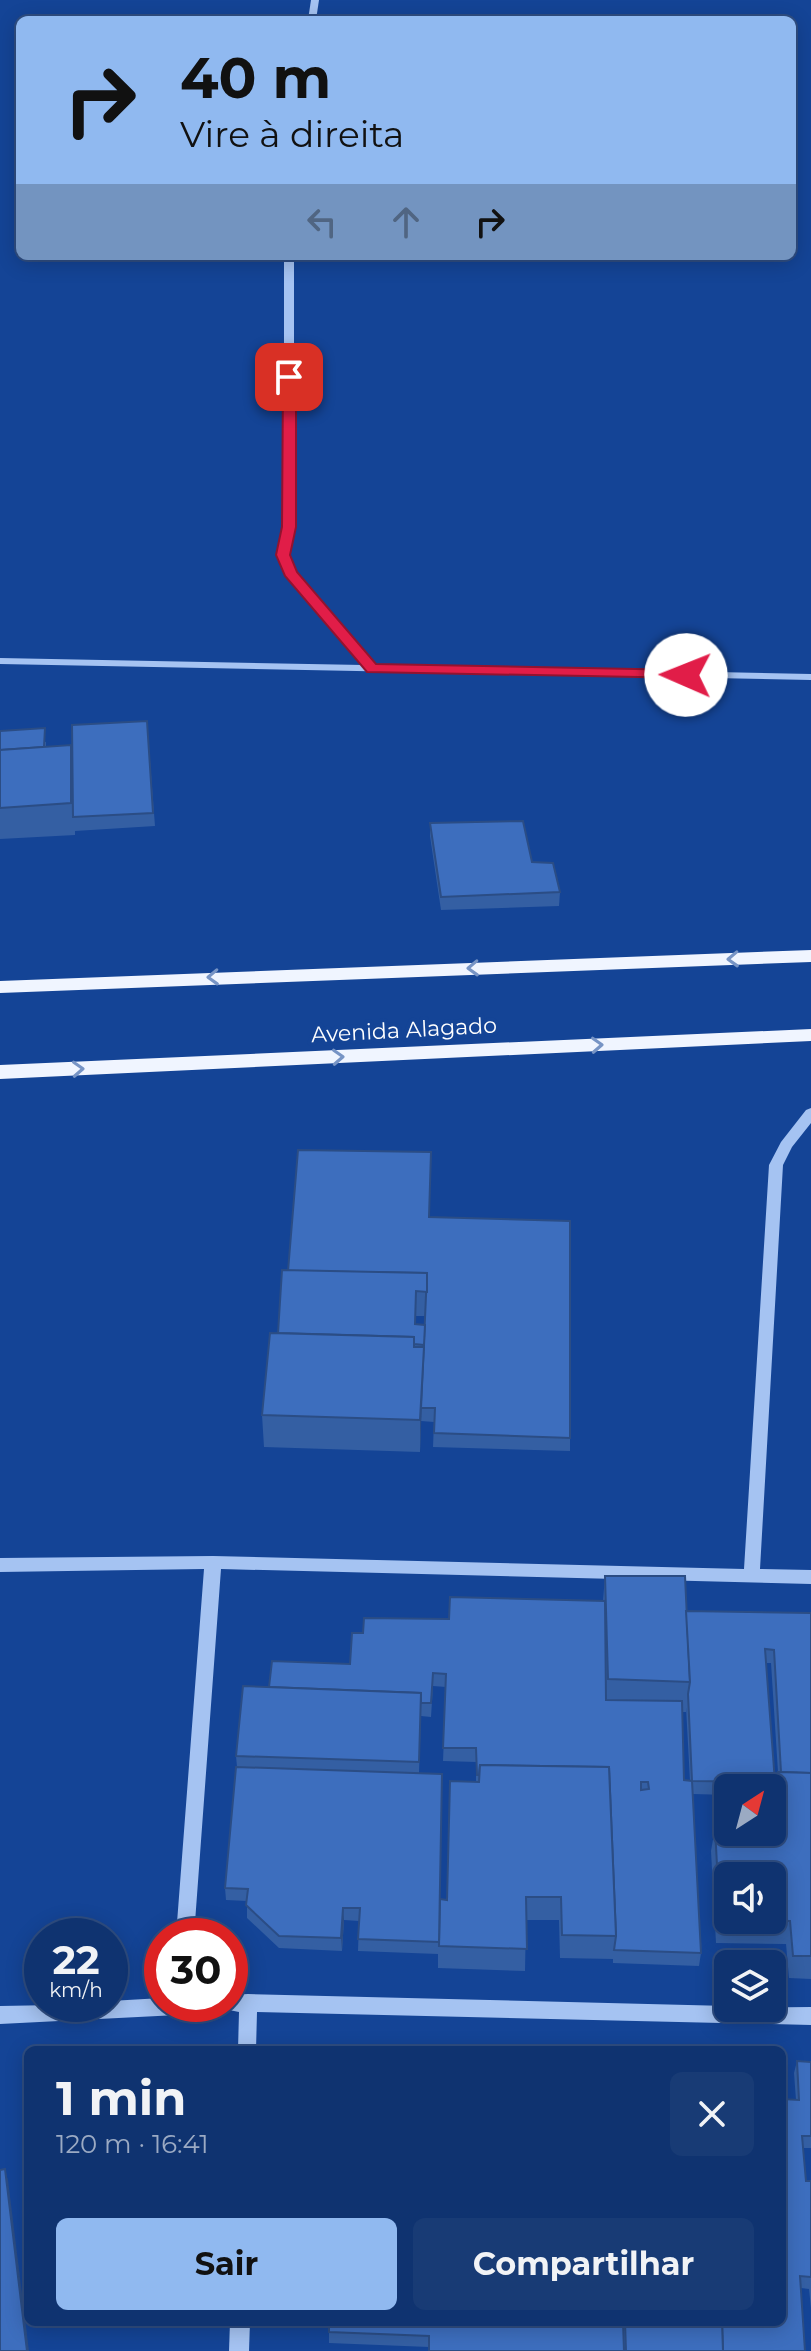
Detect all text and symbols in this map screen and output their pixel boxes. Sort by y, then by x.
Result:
text: 40 m [180,44,331,112]
icon: right [48,48,152,152]
text: Vire à direita [180,112,404,156]
icon: left [300,200,344,244]
icon: ahead [384,200,428,244]
icon: right [468,200,512,244]
pin [255,343,323,411]
icon: arrive [267,355,311,399]
position arrow [644,633,728,717]
one-way arrow [726,951,739,968]
one-way arrow [466,959,479,976]
one-way arrow [206,968,219,985]
street label: Avenida Alagado [310,1012,498,1048]
one-way arrow [591,1037,604,1054]
one-way arrow [332,1049,345,1066]
one-way arrow [72,1060,85,1077]
north arrow [714,1774,786,1846]
map controls [714,1774,786,2022]
button: sound [714,1862,786,1934]
speed limit sign: 30 [144,1918,248,2022]
text: 22 [52,1935,100,1984]
button: layers [714,1950,786,2022]
text: km/h [49,1978,103,2002]
text: 1 min [56,2069,186,2127]
button: close [670,2072,754,2156]
text: 120 m · 16:41 [56,2128,209,2160]
button: Sair [56,2218,397,2310]
button: Compartilhar [413,2218,754,2310]

